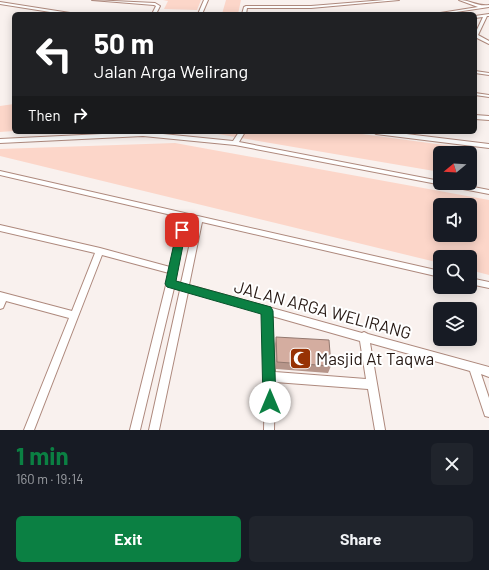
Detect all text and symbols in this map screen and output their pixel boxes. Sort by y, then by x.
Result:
text: 50 m [94,26,154,60]
icon: left [28,28,80,80]
text: Jalan Arga Welirang [94,60,248,82]
icon: right [69,104,91,126]
text: Then [28,106,61,124]
north arrow [433,146,477,190]
map controls [433,146,477,346]
button: sound [433,198,477,242]
pin [165,213,199,247]
icon: arrive [171,219,193,241]
button: search [433,250,477,294]
street label: JALAN ARGA WELIRANG [232,276,414,342]
button: layers [433,302,477,346]
mosque icon: Masjid At Taqwa [287,345,313,371]
place label: Masjid At Taqwa [316,348,434,368]
position arrow [249,381,291,423]
text: 1 min [16,441,69,470]
button: close [431,443,473,485]
text: 160 m · 19:14 [16,471,83,487]
button: Exit [16,516,241,562]
button: Share [249,516,473,562]

